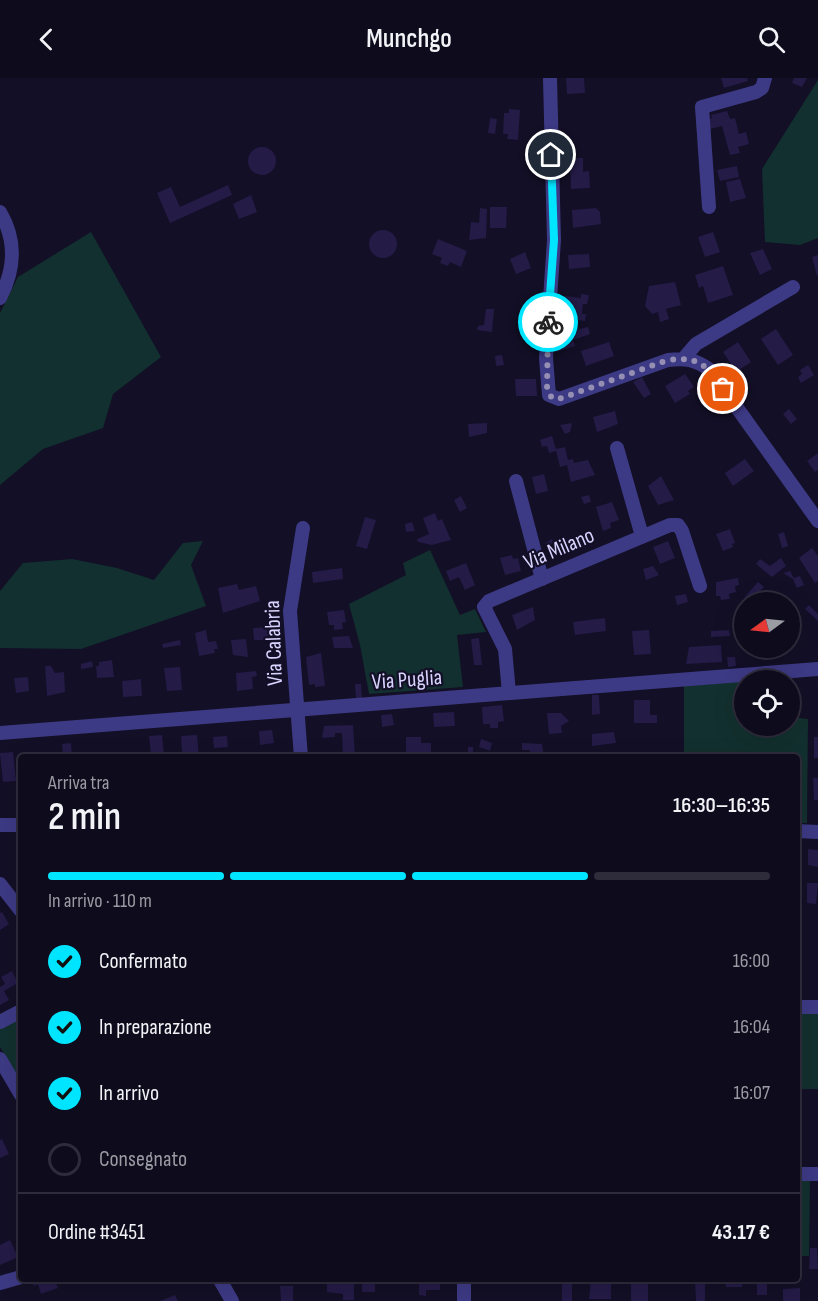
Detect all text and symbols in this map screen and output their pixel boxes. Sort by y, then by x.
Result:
icon: back [30,23,63,56]
text: Munchgo [366,23,452,55]
icon: search [755,23,788,56]
pin [525,129,576,180]
icon: home [534,138,567,171]
courier [518,292,578,352]
icon: bike [532,306,565,339]
pin [697,363,748,414]
icon: bag [706,372,739,405]
street label: Via Milano [520,522,598,576]
north arrow [734,592,800,658]
map controls [734,592,800,736]
street label: Via Calabria [259,600,289,686]
street label: Via Puglia [371,664,443,696]
button: locate [734,670,800,736]
text: Arriva tra [48,771,110,795]
text: 16:30–16:35 [673,792,770,819]
text: 2 min [48,794,121,841]
text: In arrivo · 110 m [48,889,152,913]
icon: check [48,945,81,978]
text: Confermato [99,948,187,975]
text: 16:00 [733,949,770,973]
icon: check [48,1011,81,1044]
text: In preparazione [99,1014,212,1041]
text: 16:04 [733,1015,770,1039]
icon: check [48,1077,81,1110]
text: In arrivo [99,1080,159,1107]
text: 16:07 [734,1081,770,1105]
text: Consegnato [99,1146,187,1173]
text: Ordine #3451 [48,1219,145,1246]
text: 43.17 € [712,1219,770,1246]

